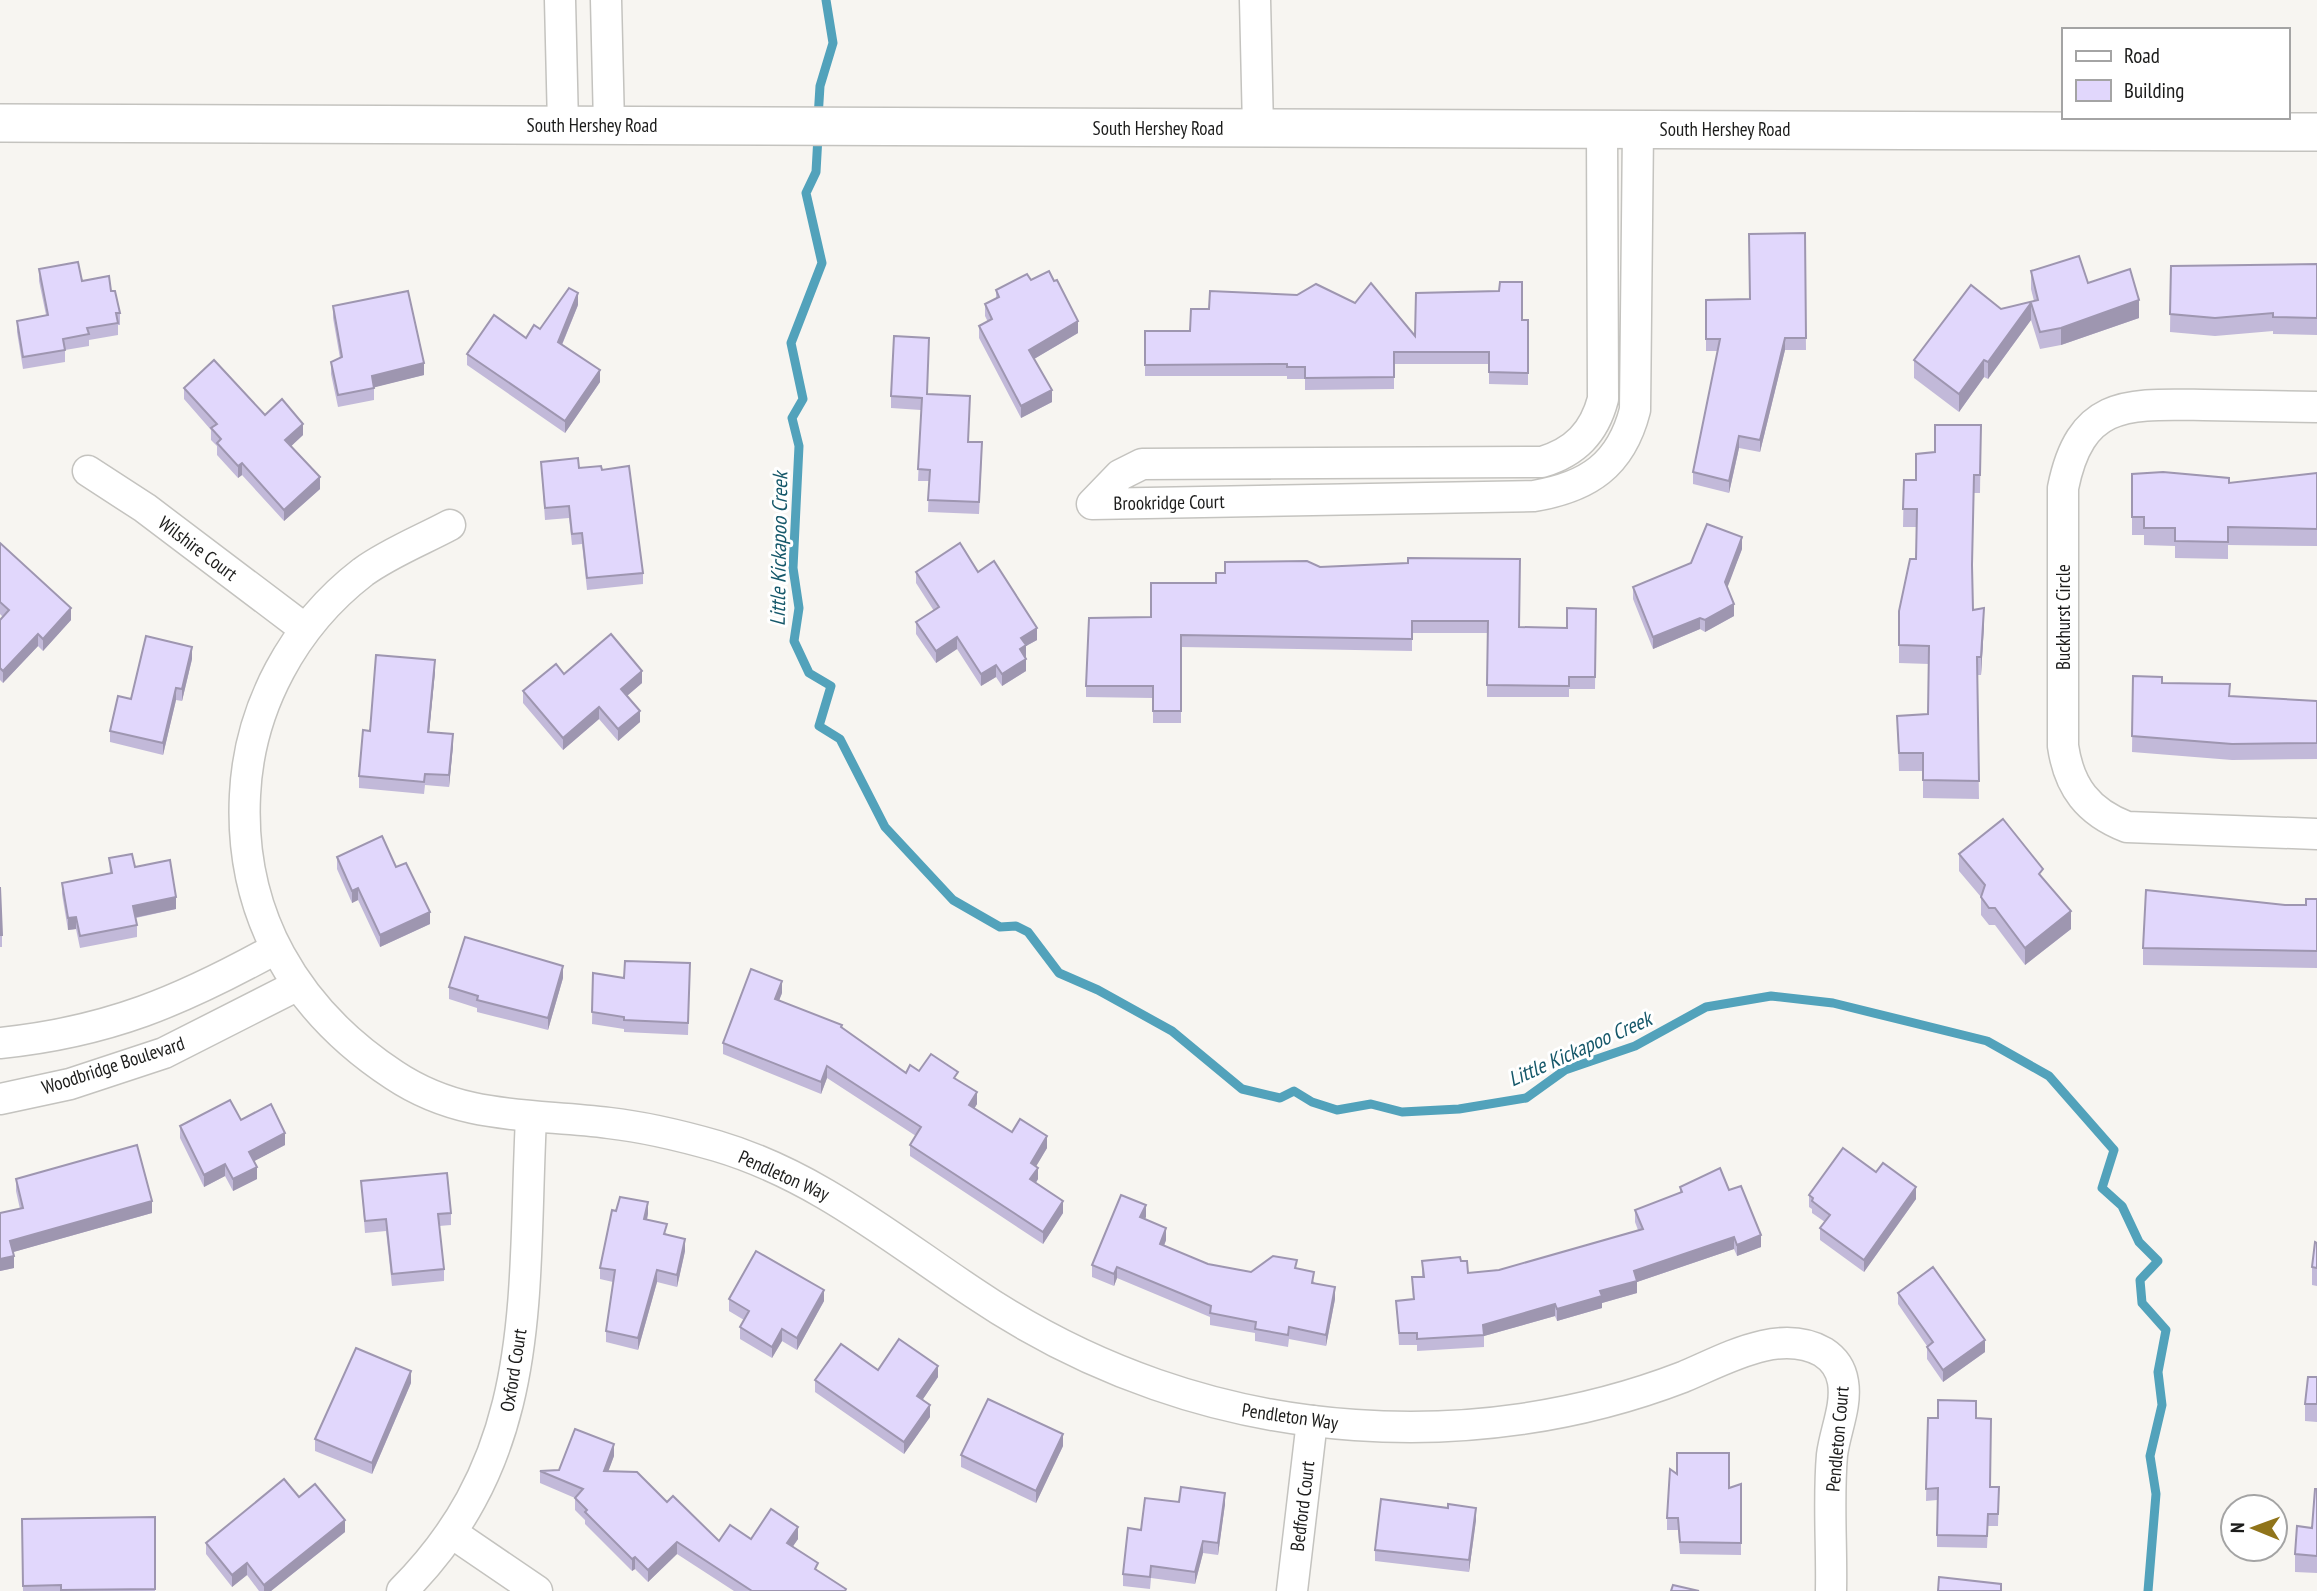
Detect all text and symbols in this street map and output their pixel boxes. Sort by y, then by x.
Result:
legend [2062,28,2289,119]
text: Road [2124,42,2160,69]
text: Building [2124,77,2184,104]
street label: South Hershey Road [527,113,657,137]
street label: South Hershey Road [1093,116,1223,140]
street label: South Hershey Road [1660,117,1790,141]
water label: Little Kickapoo Creek [764,469,793,626]
street label: Brookridge Court [1113,489,1226,515]
street label: Wilshire Court [154,510,243,586]
street label: Buckhurst Circle [2051,564,2075,670]
water label: Little Kickapoo Creek [1504,1004,1658,1092]
street label: Woodbridge Boulevard [39,1031,187,1099]
street label: Pendleton Way [735,1144,834,1206]
street label: Oxford Court [495,1326,532,1413]
street label: Pendleton Court [1820,1384,1854,1493]
street label: Pendleton Way [1240,1397,1341,1435]
street label: Bedford Court [1285,1459,1320,1553]
north arrow [2219,1493,2289,1563]
text: N [2225,1522,2249,1533]

